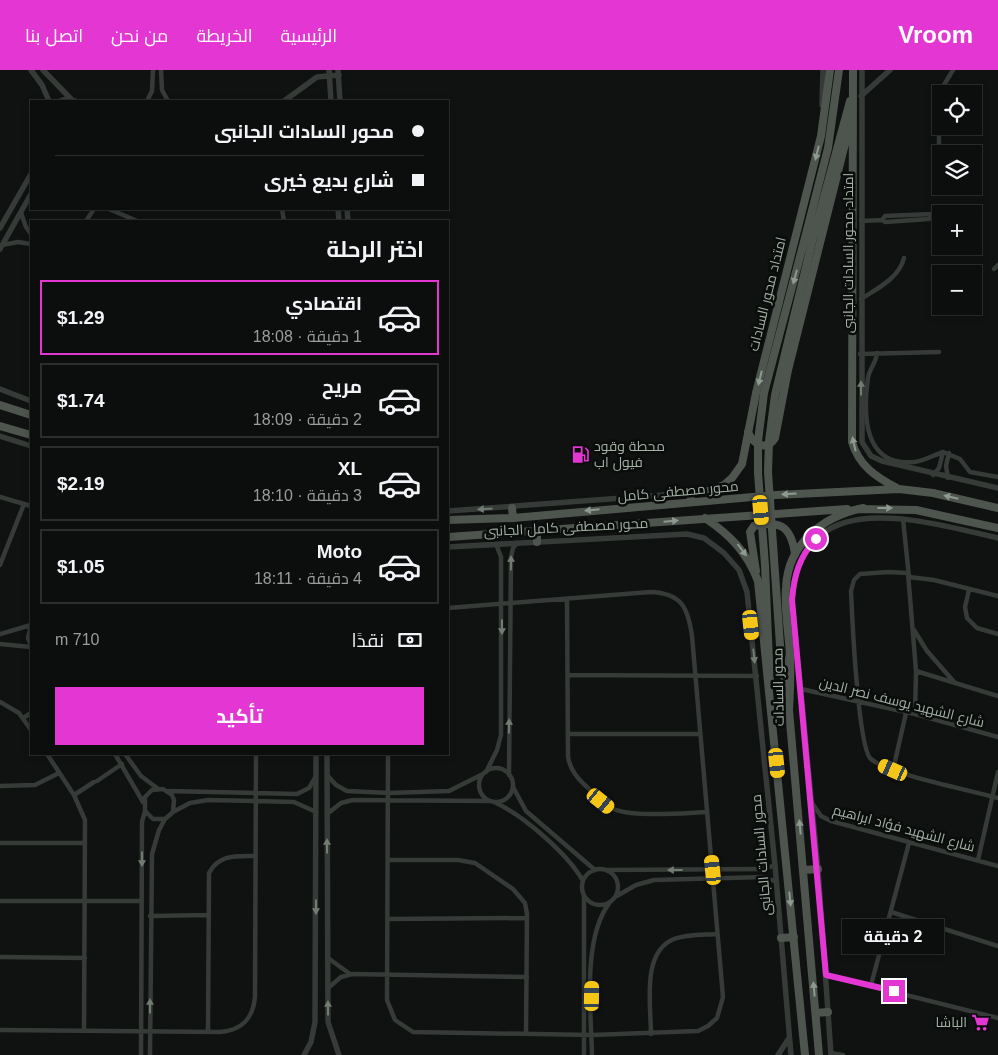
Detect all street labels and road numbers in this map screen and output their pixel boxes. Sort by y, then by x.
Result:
street label: امتداد محور السادات الجانبى [840,173,856,333]
street label: امتداد محور السادات [745,235,789,353]
street label: محور مصطفى كامل [617,478,739,504]
street label: محور مصطفى كامل الجانبى [483,515,649,539]
street label: محور السادات [769,648,787,726]
street label: شارع الشهيد يوسف نصر الدين [818,674,986,731]
street label: محور السادات الجانبى [748,794,774,916]
street label: شارع الشهيد فؤاد ابراهيم [831,801,977,857]

